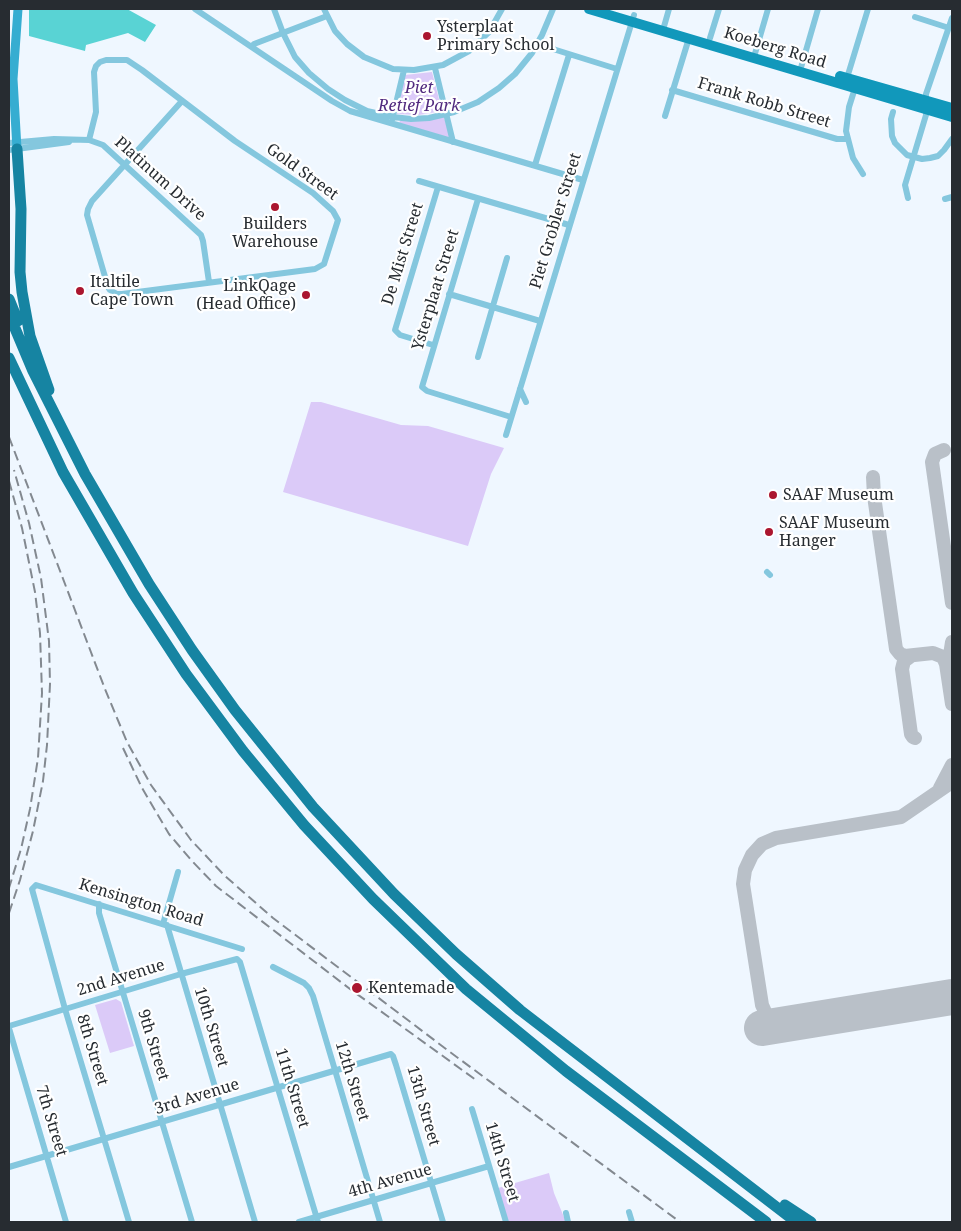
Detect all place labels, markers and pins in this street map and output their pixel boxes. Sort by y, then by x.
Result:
place label: Ysterplaat Primary School [437,17,554,55]
marker: Ysterplaat Primary School [421,30,433,42]
marker: Builders Warehouse [269,201,281,213]
place label: Builders Warehouse [232,214,318,252]
place label: Italtile Cape Town [90,272,174,310]
place label: LinkQage (Head Office) [196,276,296,314]
marker: Italtile Cape Town [74,285,86,297]
marker: LinkQage (Head Office) [300,289,312,301]
place label: SAAF Museum [783,485,894,505]
marker: SAAF Museum [767,489,779,501]
place label: SAAF Museum Hanger [779,513,890,551]
marker: SAAF Museum Hanger [763,526,775,538]
place label: Kentemade [368,978,454,998]
marker: Kentemade [350,981,364,995]

